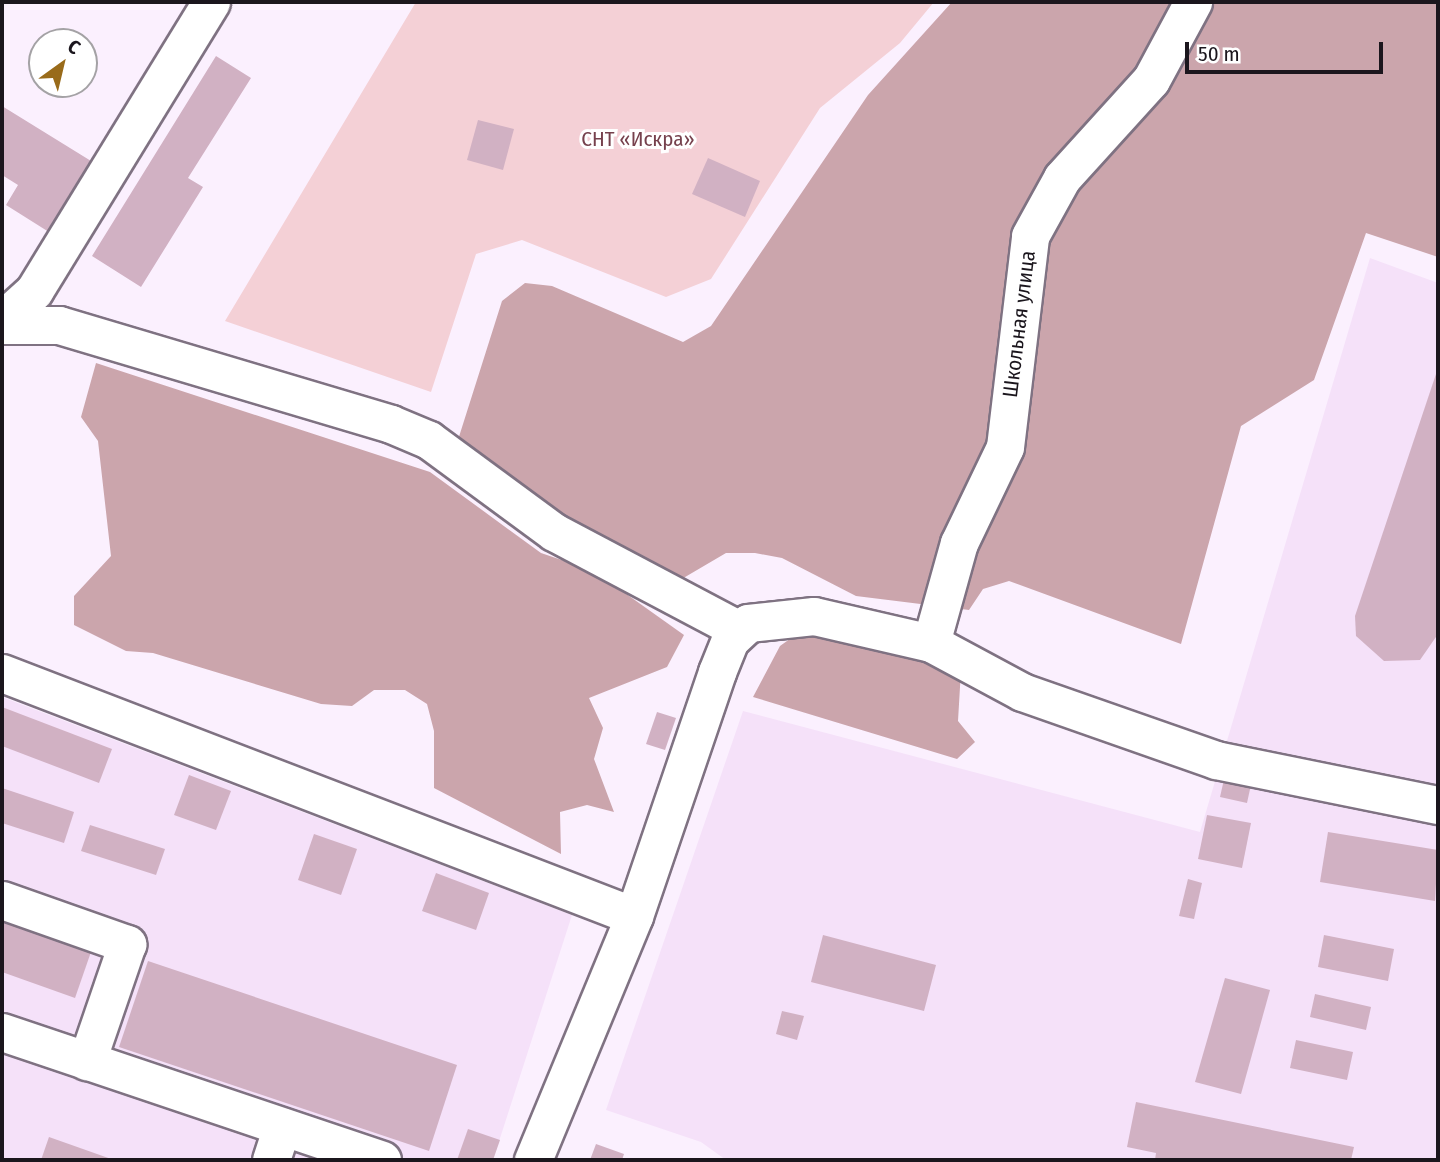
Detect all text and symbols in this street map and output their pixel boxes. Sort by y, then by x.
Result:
north arrow [28,28,98,98]
scale bar [1188,28,1386,72]
text: С [63,35,84,59]
text: 50 m [1198,41,1240,67]
park label: СНТ «Искра» [581,126,695,152]
street label: Школьная улица [997,249,1041,399]

